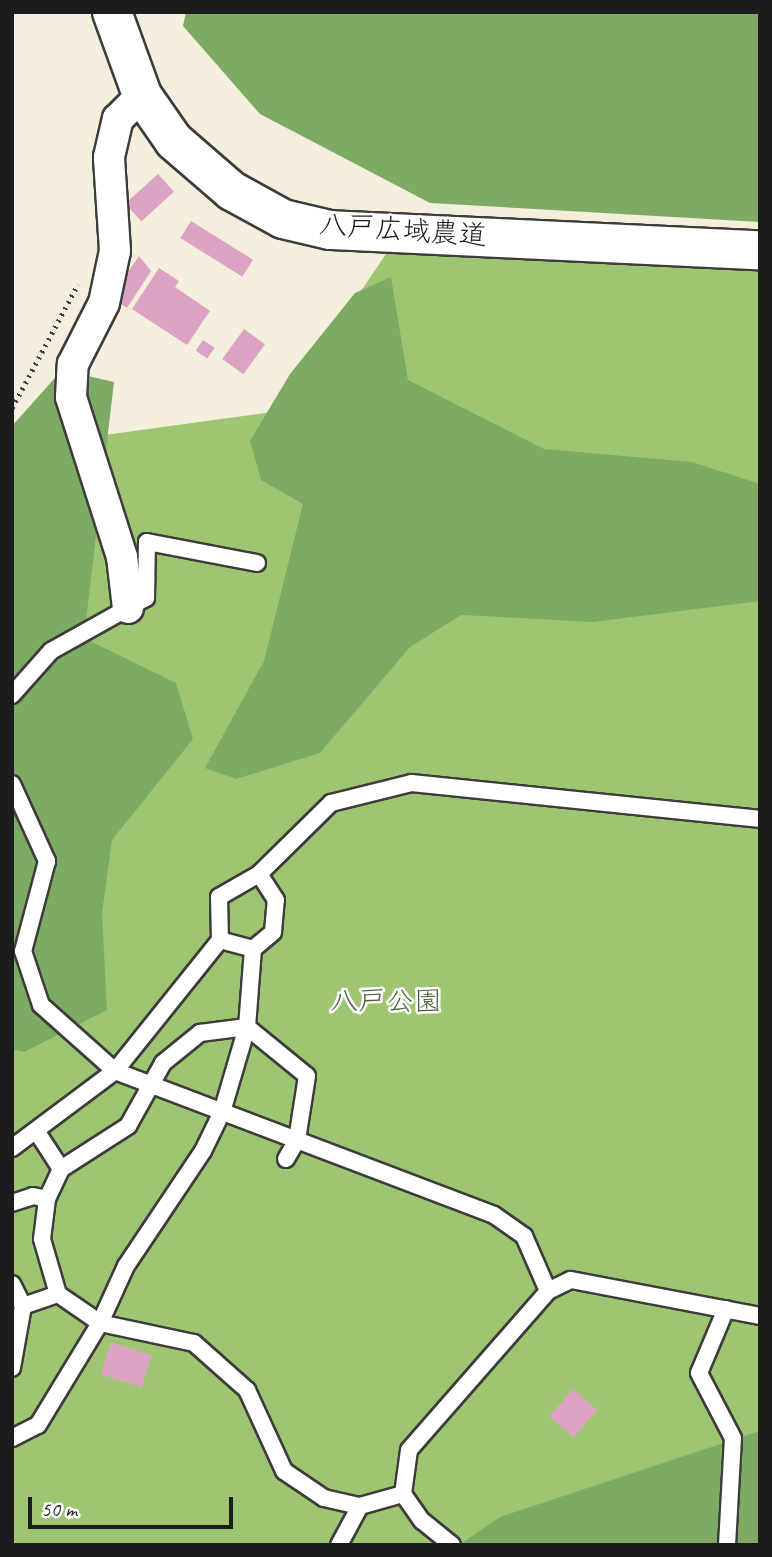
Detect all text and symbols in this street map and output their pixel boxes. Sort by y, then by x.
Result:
street label: 八戸広域農道 [318,207,488,253]
park label: 八戸公園 [330,984,442,1018]
scale bar [32,1484,236,1528]
text: 50 m [41,1496,77,1522]

